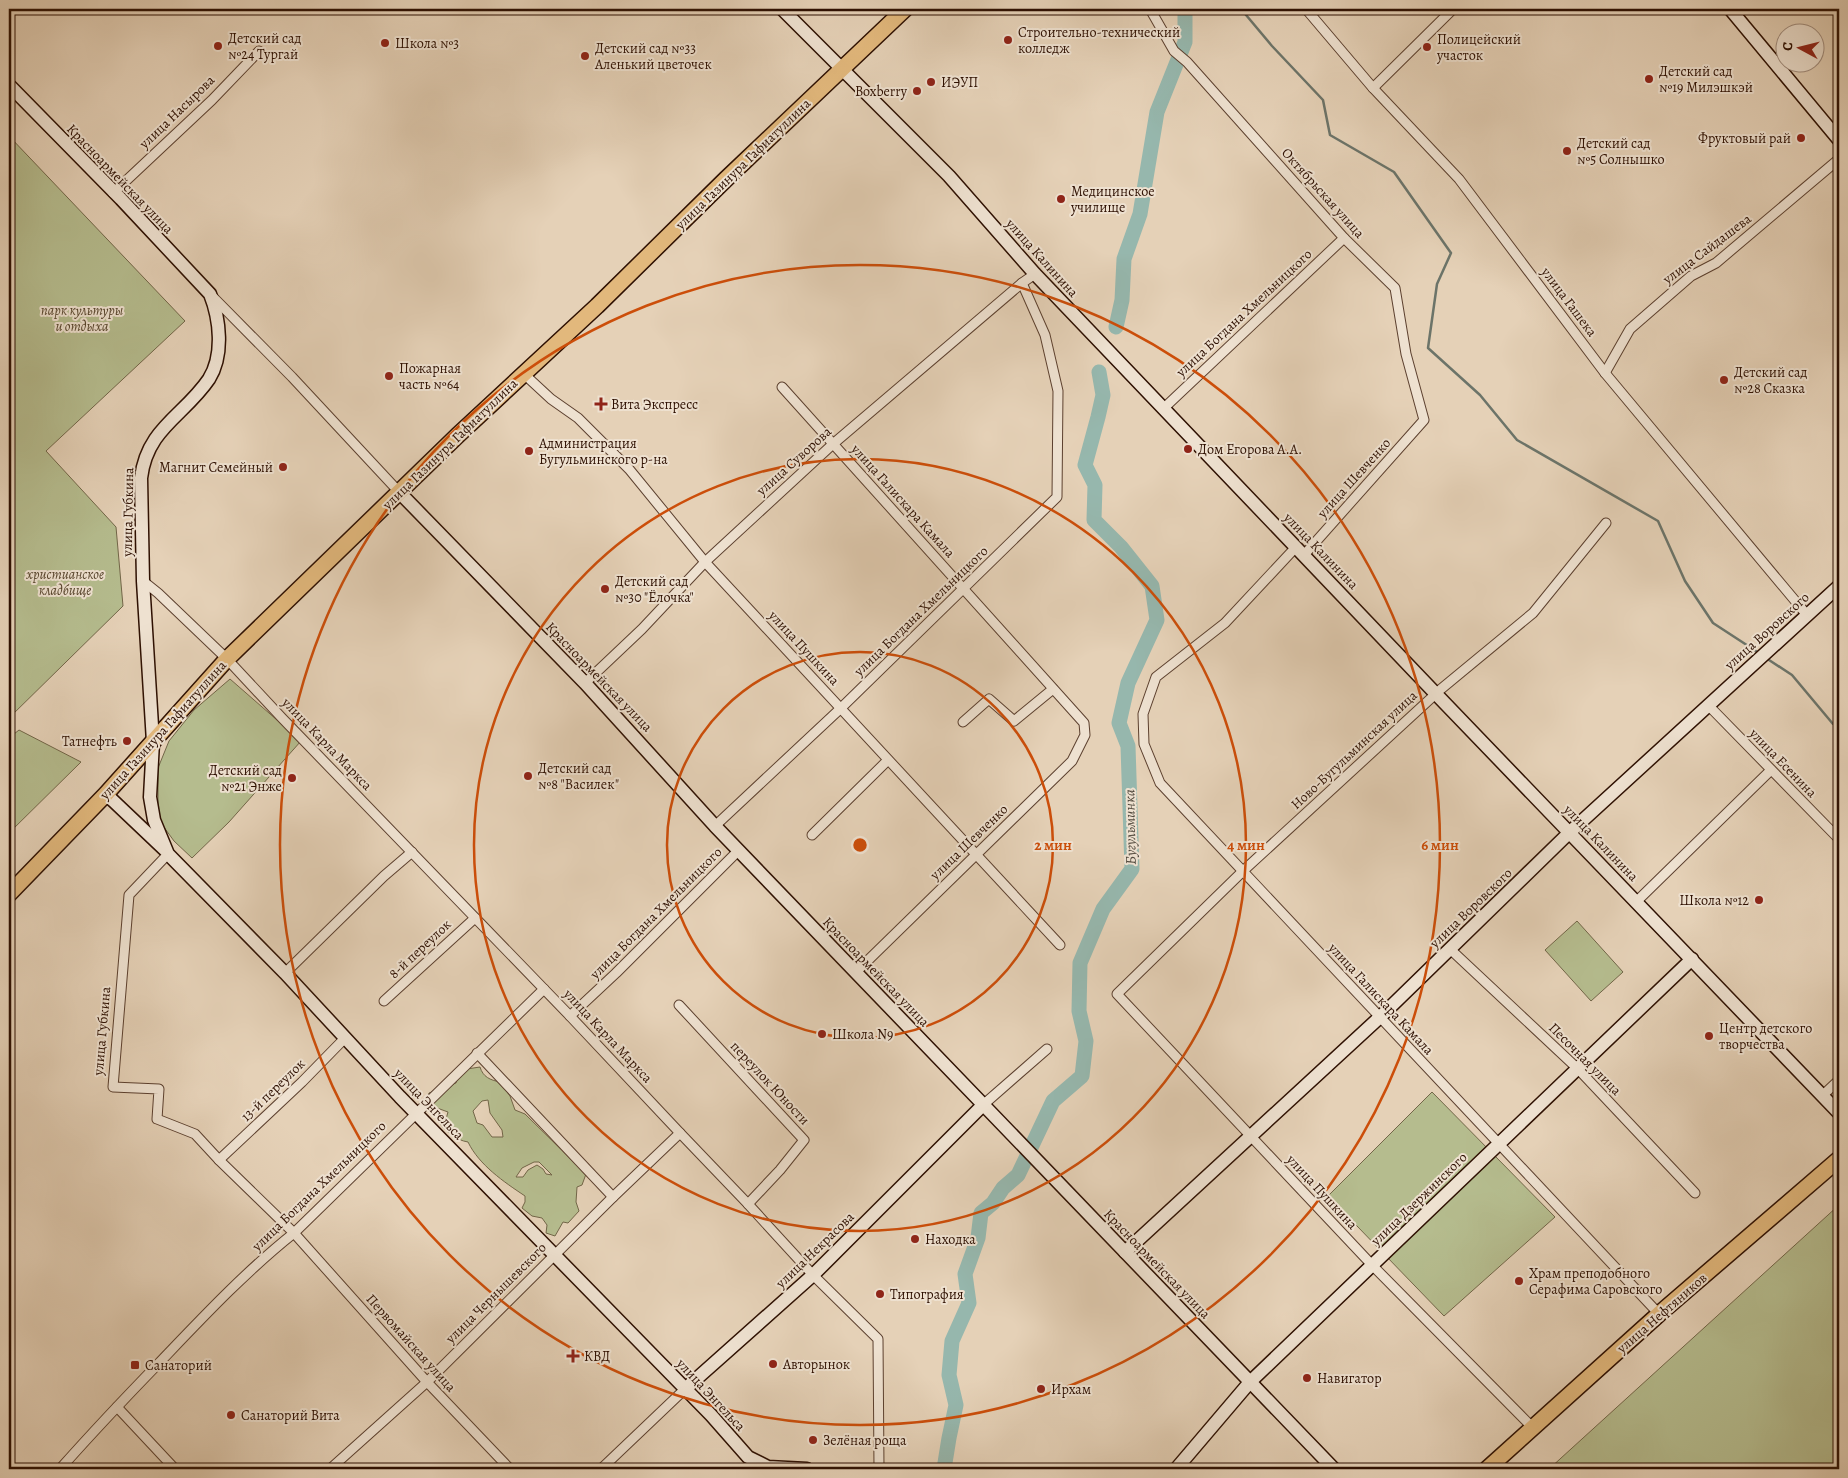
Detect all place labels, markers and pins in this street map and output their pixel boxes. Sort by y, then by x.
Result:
place label: Строительно-технический колледж [1018,23,1180,58]
place label: Детский сад №24 Тургай [228,29,301,64]
place label: Полицейский участок [1436,30,1521,65]
place label: Школа №3 [395,34,459,53]
marker: Строительно-технический колледж [1002,34,1014,46]
marker: Школа №3 [379,37,391,49]
place label: Детский сад №33 Аленький цветочек [594,39,712,74]
marker: Детский сад №24 Тургай [212,40,224,52]
marker: Полицейский участок [1421,41,1433,53]
marker: Детский сад №33 Аленький цветочек [579,50,591,62]
place label: Детский сад №19 Милэшкэй [1659,62,1753,97]
place label: ИЭУП [941,73,978,92]
marker: Детский сад №19 Милэшкэй [1643,73,1655,85]
marker: ИЭУП [925,76,937,88]
place label: Boxberry [855,82,908,101]
marker: Boxberry [911,85,923,97]
place label: Фруктовый рай [1698,129,1791,148]
marker: Фруктовый рай [1795,132,1807,144]
place label: Детский сад №5 Солнышко [1577,134,1665,169]
marker: Детский сад №5 Солнышко [1561,145,1573,157]
place label: Медицинское училище [1070,182,1155,217]
marker: Медицинское училище [1055,193,1067,205]
place label: Пожарная часть №64 [399,359,461,394]
place label: Детский сад №28 Сказка [1734,363,1807,398]
marker: Пожарная часть №64 [383,370,395,382]
marker: Детский сад №28 Сказка [1718,374,1730,386]
place label: Вита Экспресс [611,395,698,414]
marker: Вита Экспресс [595,398,607,410]
place label: Администрация Бугульминского р-на [538,434,668,469]
place label: Дом Егорова А.А. [1198,440,1302,459]
marker: Дом Егорова А.А. [1182,443,1194,455]
marker: Администрация Бугульминского р-на [523,445,535,457]
place label: Магнит Семейный [159,458,273,477]
marker: Магнит Семейный [277,461,289,473]
place label: Детский сад №30 "Ёлочка" [615,572,694,607]
marker: Детский сад №30 "Ёлочка" [599,583,611,595]
place label: Татнефть [62,732,117,751]
marker: Татнефть [121,735,133,747]
place label: Детский сад №8 "Василек" [538,759,619,794]
place label: Детский сад №21 Энже [209,761,282,796]
marker: Детский сад №8 "Василек" [522,770,534,782]
marker: Детский сад №21 Энже [286,772,298,784]
centre of rings [851,836,869,854]
place label: Школа №12 [1679,891,1749,910]
marker: Школа №12 [1753,894,1765,906]
place label: Центр детского творчества [1719,1019,1812,1054]
place label: Школа N9 [832,1025,893,1044]
marker: Школа N9 [816,1028,828,1040]
marker: Центр детского творчества [1703,1030,1715,1042]
place label: Находка [925,1230,976,1249]
marker: Находка [909,1233,921,1245]
place label: Храм преподобного Серафима Саровского [1529,1264,1662,1299]
marker: Храм преподобного Серафима Саровского [1513,1275,1525,1287]
place label: Типография [890,1285,964,1304]
marker: Типография [874,1288,886,1300]
place label: КВД [584,1347,610,1366]
marker: КВД [566,1349,580,1363]
place label: Авторынок [782,1355,850,1374]
place label: Санаторий [145,1356,212,1375]
marker: Авторынок [767,1358,779,1370]
marker: Санаторий [129,1359,141,1371]
place label: Навигатор [1317,1369,1382,1388]
marker: Навигатор [1301,1372,1313,1384]
place label: Ирхам [1051,1380,1091,1399]
marker: Ирхам [1035,1383,1047,1395]
place label: Санаторий Вита [241,1406,340,1425]
marker: Санаторий Вита [225,1409,237,1421]
place label: Зелёная роща [823,1431,907,1450]
marker: Зелёная роща [807,1434,819,1446]

